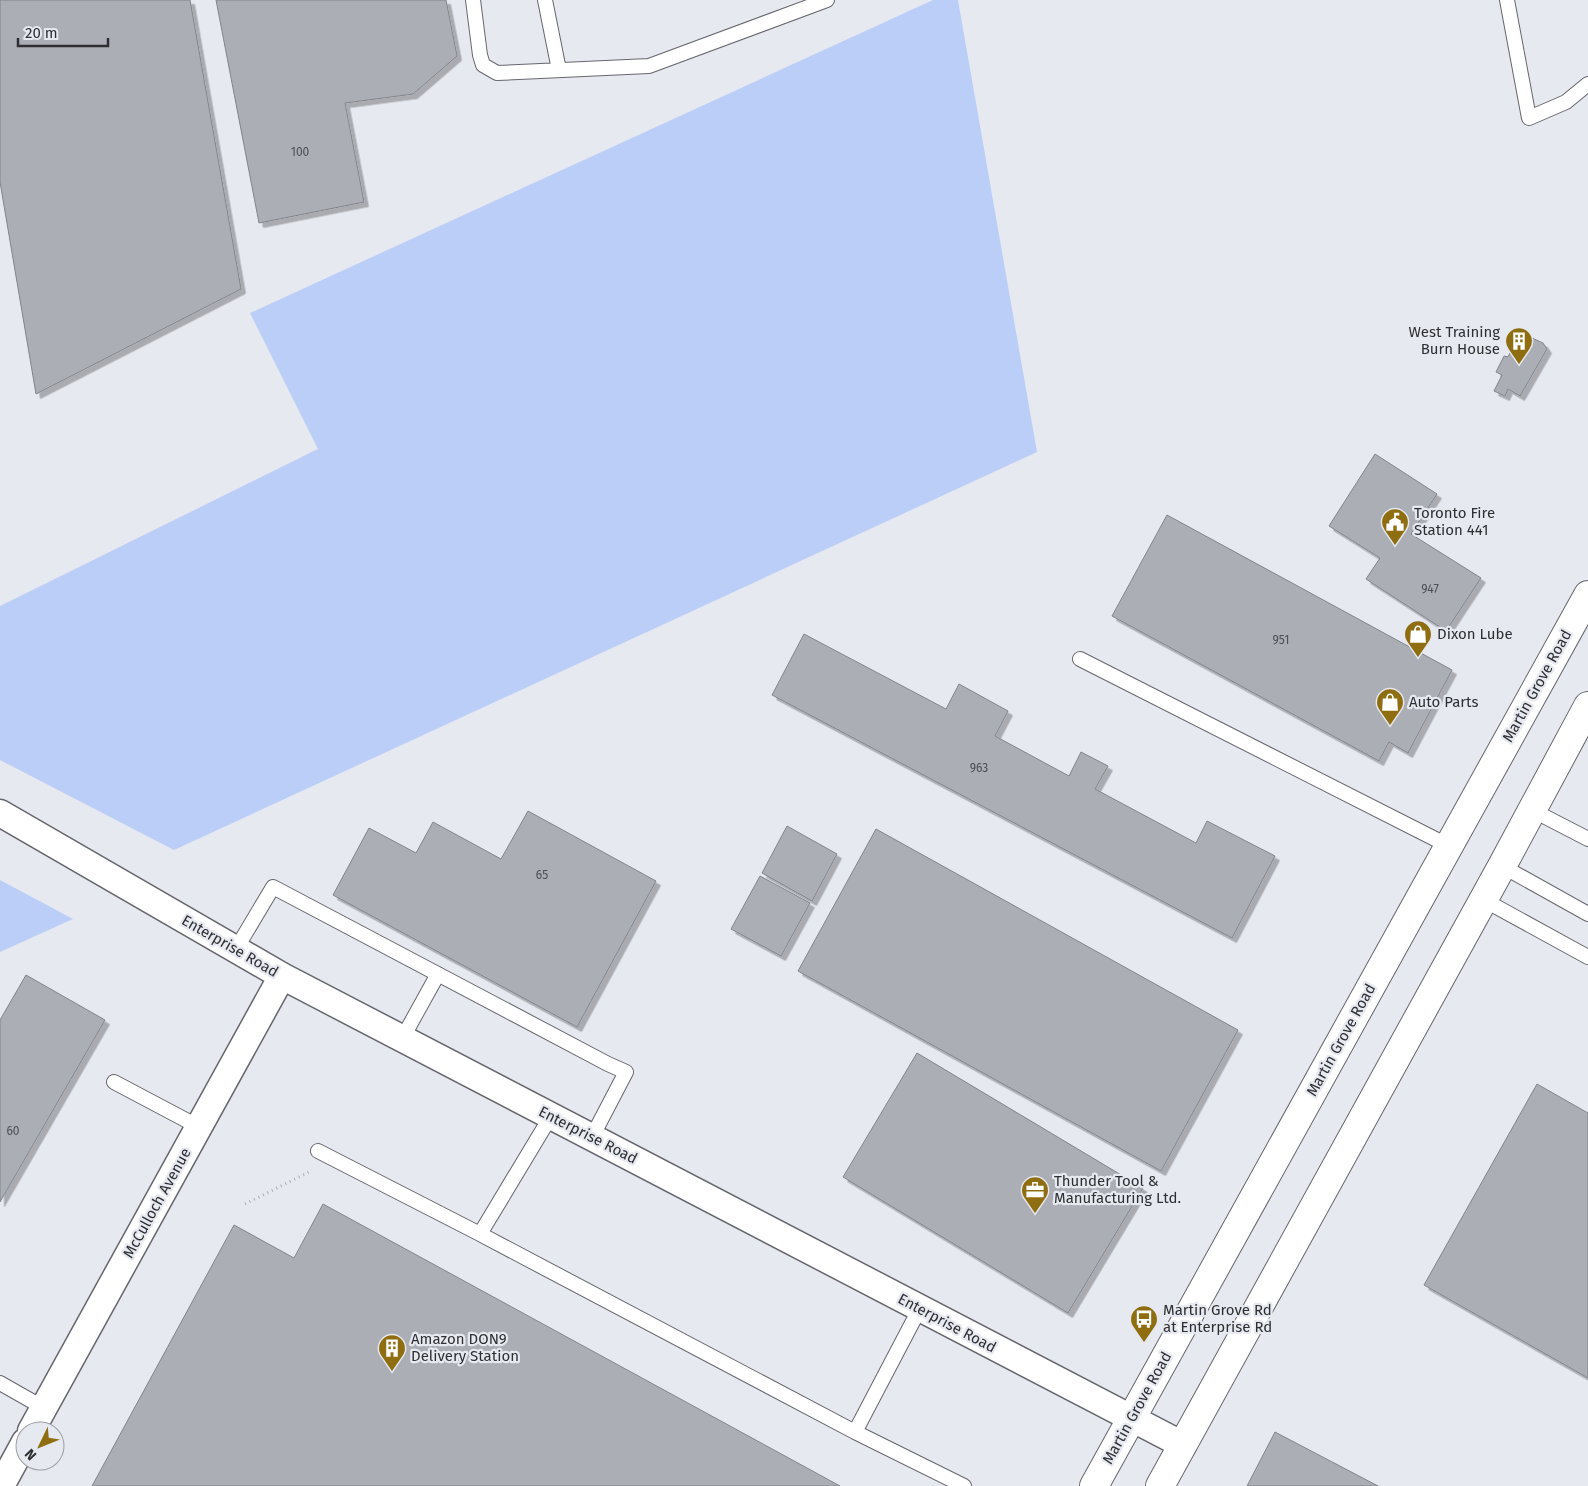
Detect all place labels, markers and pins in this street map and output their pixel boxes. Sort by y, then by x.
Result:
place label: West Training Burn House [1409,323,1500,358]
building icon: West Training Burn House [1504,326,1534,365]
place label: Toronto Fire Station 441 [1414,504,1495,539]
public building icon: Toronto Fire Station 441 [1380,507,1410,546]
shop icon: Dixon Lube [1403,619,1433,658]
place label: Dixon Lube [1437,625,1513,643]
shop icon: Auto Parts [1375,687,1405,726]
place label: Auto Parts [1409,693,1479,711]
place label: Thunder Tool & Manufacturing Ltd. [1054,1172,1181,1207]
office icon: Thunder Tool & Manufacturing Ltd. [1020,1175,1050,1214]
place label: Martin Grove Rd at Enterprise Rd [1163,1301,1272,1336]
bus stop icon: Martin Grove Rd at Enterprise Rd [1129,1304,1159,1343]
place label: Amazon DON9 Delivery Station [411,1330,519,1365]
building icon: Amazon DON9 Delivery Station [377,1333,407,1372]

